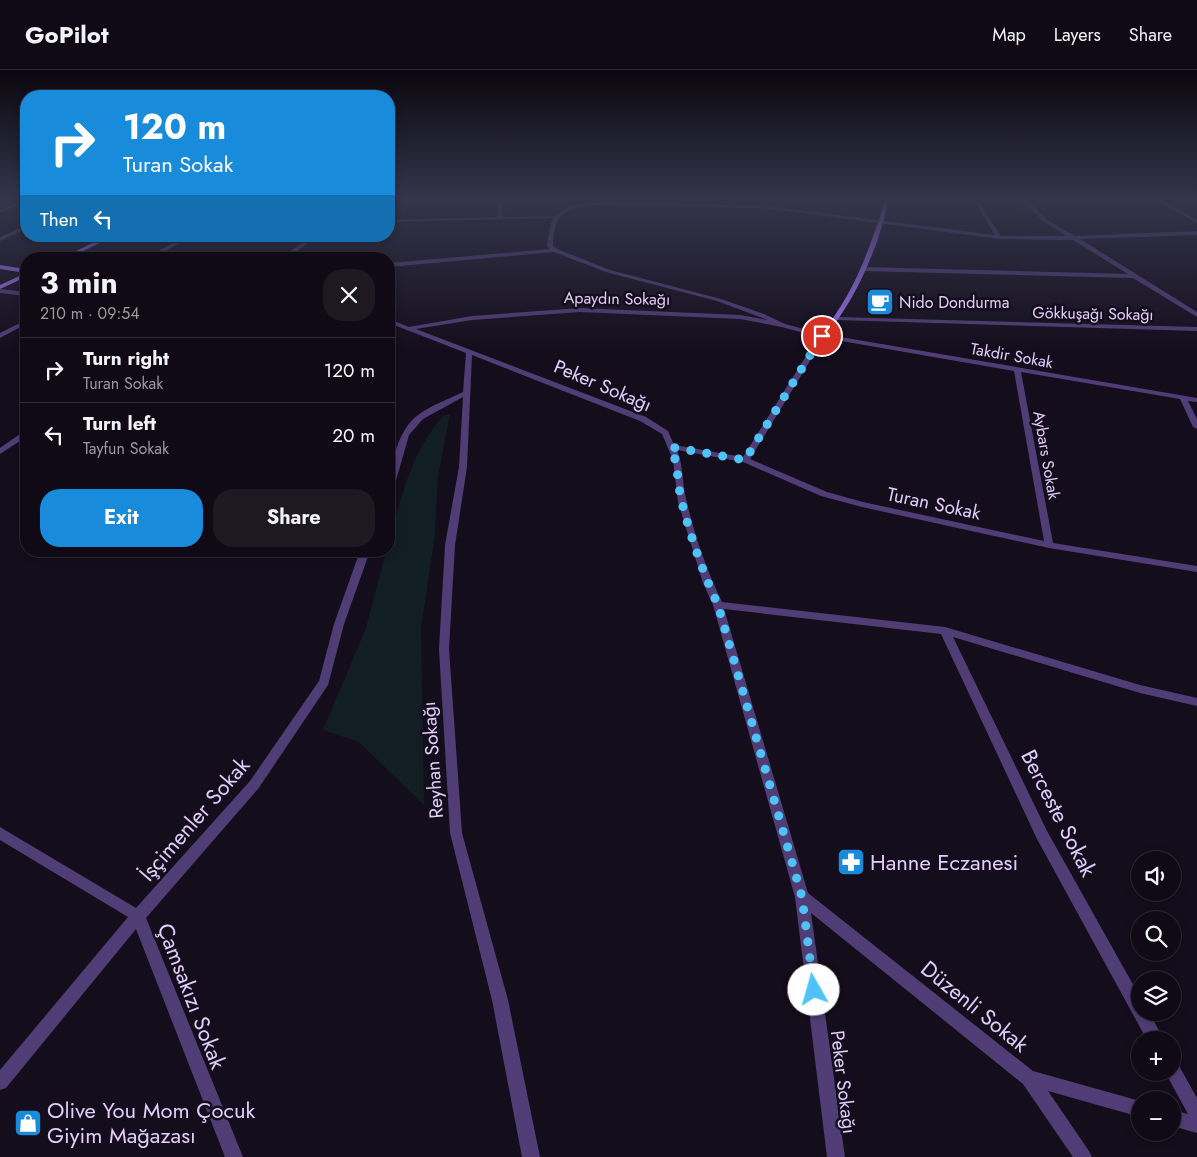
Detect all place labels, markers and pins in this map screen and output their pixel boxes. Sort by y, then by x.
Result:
cafe icon: Nido Dondurma [865,287,895,317]
place label: Nido Dondurma [899,291,1009,314]
pin [801,315,843,357]
place label: Hanne Eczanesi [870,846,1018,878]
pharmacy icon: Hanne Eczanesi [836,847,866,877]
place label: Olive You Mom Çocuk Giyim Mağazası [47,1094,255,1151]
shop icon: Olive You Mom Çocuk Giyim Mağazası [13,1108,43,1138]

